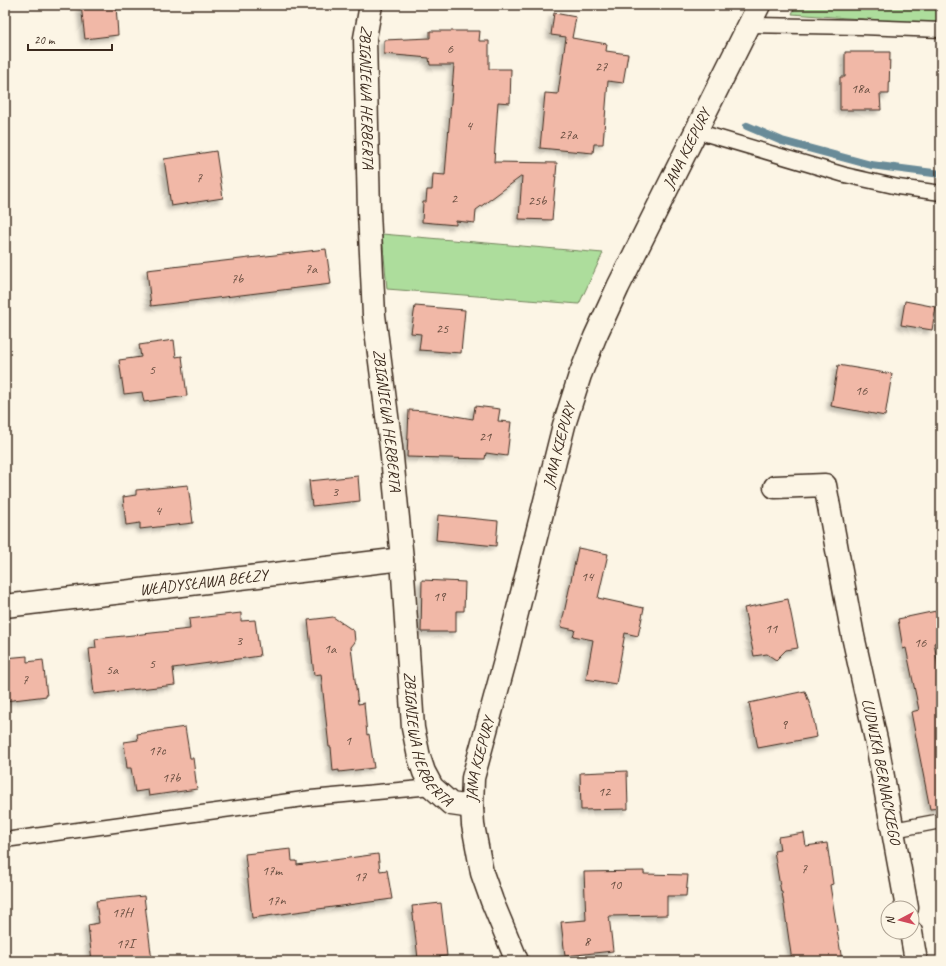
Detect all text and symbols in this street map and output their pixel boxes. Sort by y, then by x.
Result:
street label: ZBIGNIEWA HERBERTA [355,24,378,170]
scale bar [28,26,112,52]
text: 20 m [34,32,56,48]
house number: 6 [447,40,454,57]
house number: 27 [595,58,608,75]
house number: 18a [851,80,870,97]
street label: JANA KIEPURY [658,104,716,193]
house number: 4 [466,117,474,134]
house number: 27a [559,126,578,143]
house number: 7 [196,169,203,186]
house number: 2 [451,190,459,207]
house number: 25b [528,192,547,209]
house number: 7a [305,260,318,277]
house number: 7b [231,270,244,287]
house number: 25 [436,320,449,337]
street label: ZBIGNIEWA HERBERTA [369,348,405,493]
house number: 5 [149,361,156,378]
house number: 16 [855,382,868,399]
street label: JANA KIEPURY [538,399,581,491]
house number: 21 [479,428,492,445]
house number: 3 [332,483,340,500]
house number: 4 [155,502,163,519]
street label: WŁADYSŁAWA BEŁZY [138,565,272,600]
house number: 14 [581,568,595,585]
house number: 19 [433,588,447,605]
house number: 11 [765,620,778,637]
house number: 3 [236,632,244,649]
house number: 16 [914,634,927,651]
house number: 1a [324,640,337,657]
house number: 5 [149,655,156,672]
house number: 5a [106,661,119,678]
house number: 7 [22,671,29,688]
street label: ZBIGNIEWA HERBERTA [399,671,458,811]
street label: LUDWIKA BERNACKIEGO [857,697,906,848]
street label: JANA KIEPURY [462,713,500,803]
house number: 9 [781,716,789,733]
house number: 1 [345,732,352,749]
house number: 17c [148,742,167,759]
house number: 17b [162,769,181,786]
house number: 12 [598,783,612,800]
house number: 7 [801,860,808,877]
house number: 17m [262,862,283,879]
house number: 17 [354,868,367,885]
house number: 10 [609,876,623,893]
house number: 17n [267,892,286,909]
north arrow [880,900,920,940]
house number: 17H [112,904,134,921]
text: N [882,915,897,925]
house number: 8 [584,933,592,950]
house number: 17I [116,935,137,952]

